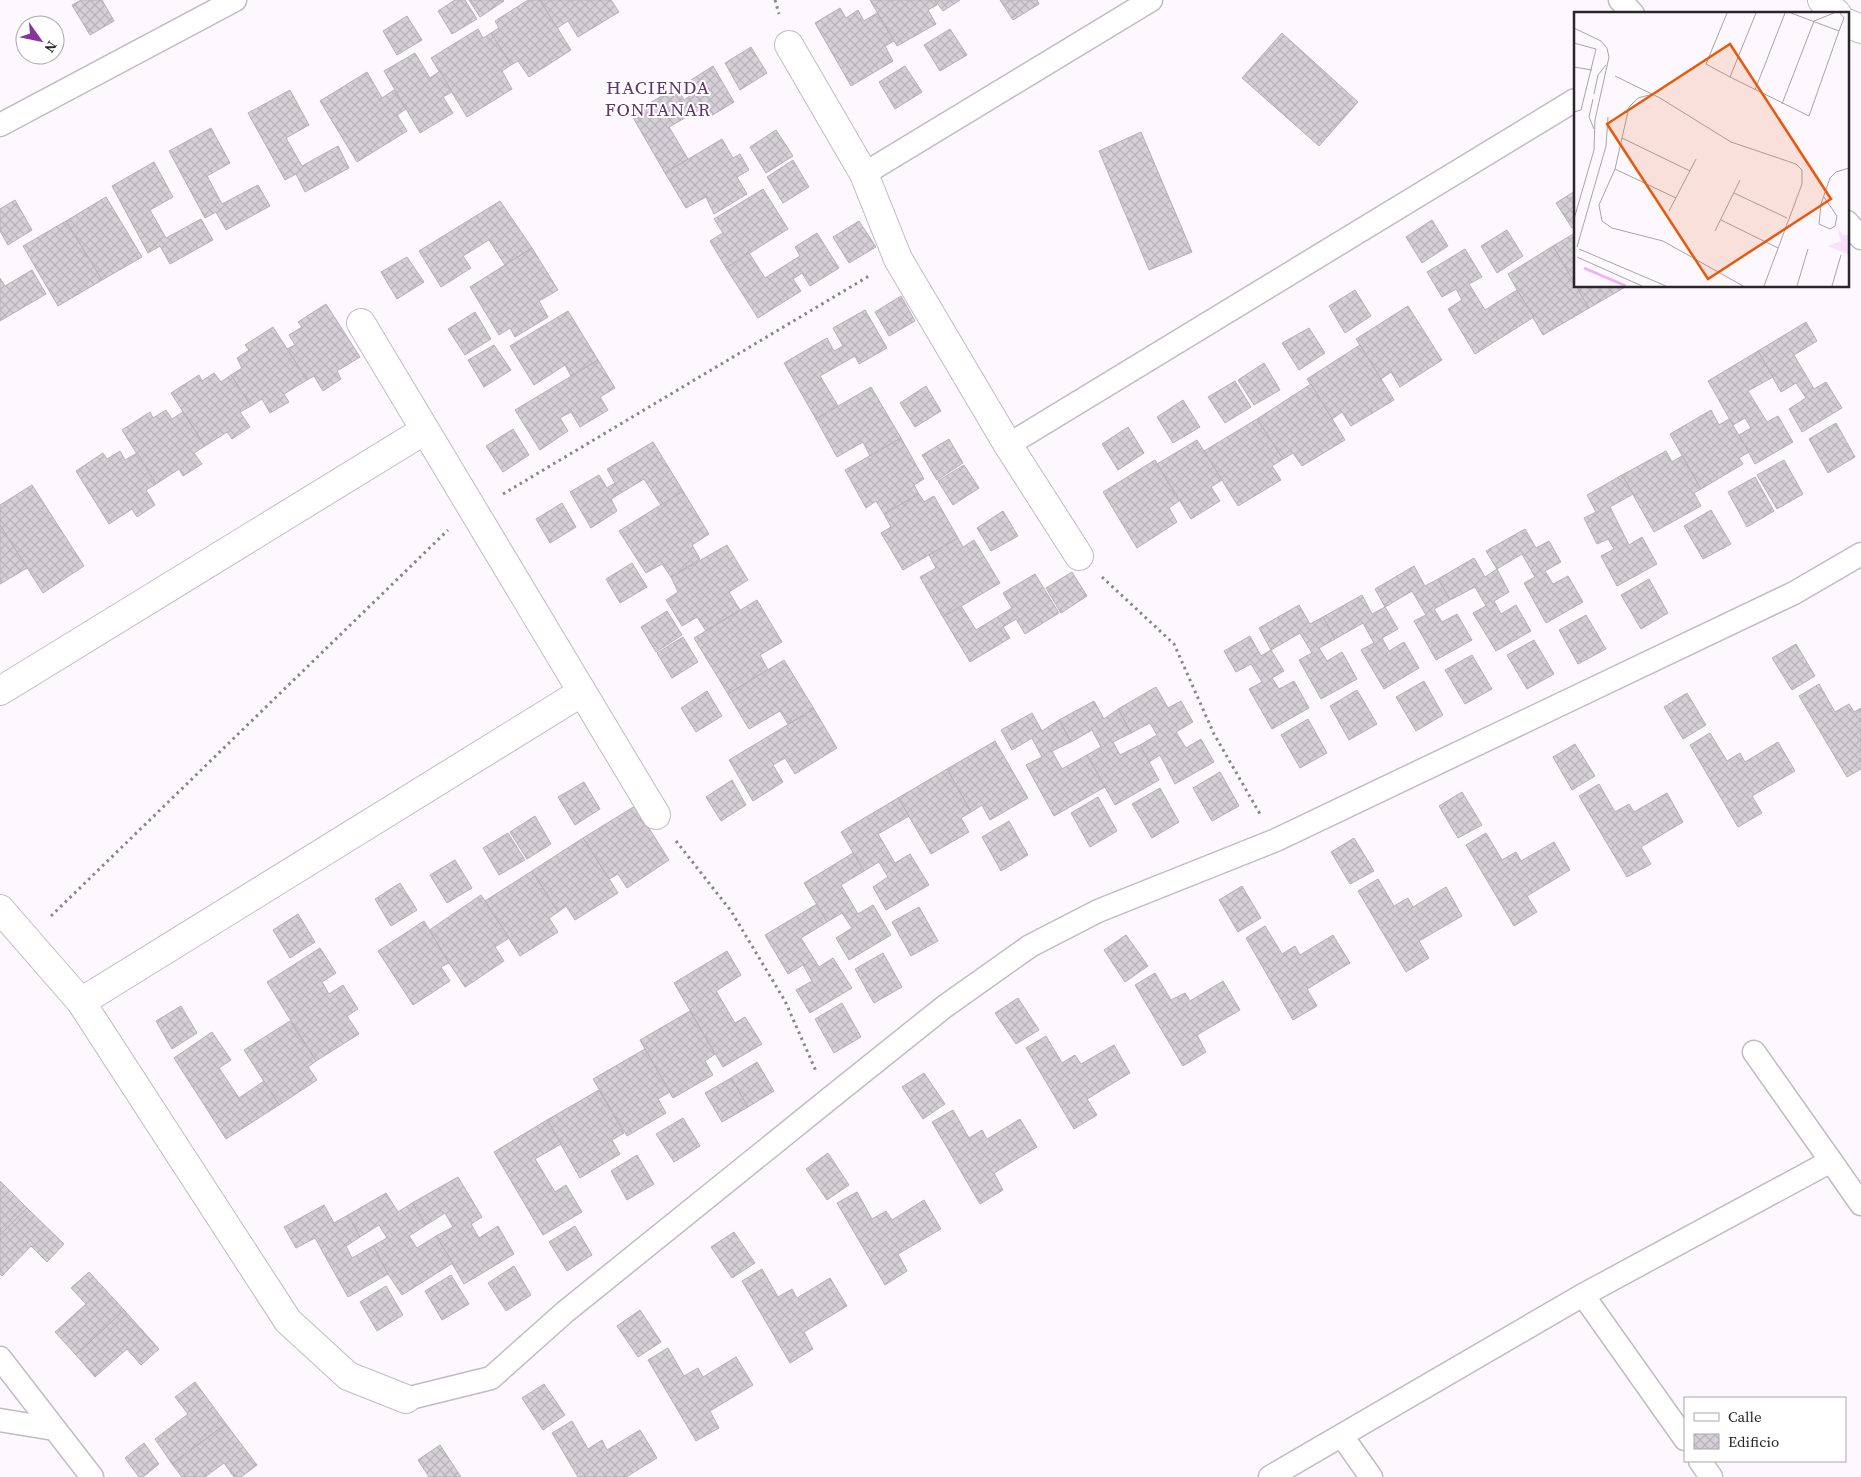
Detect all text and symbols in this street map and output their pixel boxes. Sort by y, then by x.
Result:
inset map [1574,12,1848,288]
north arrow [15,15,65,65]
text: N [40,37,62,57]
district label: HACIENDA FONTANAR [605,74,711,122]
legend [1684,1397,1846,1462]
text: Calle [1728,1406,1762,1427]
text: Edificio [1728,1431,1779,1452]

